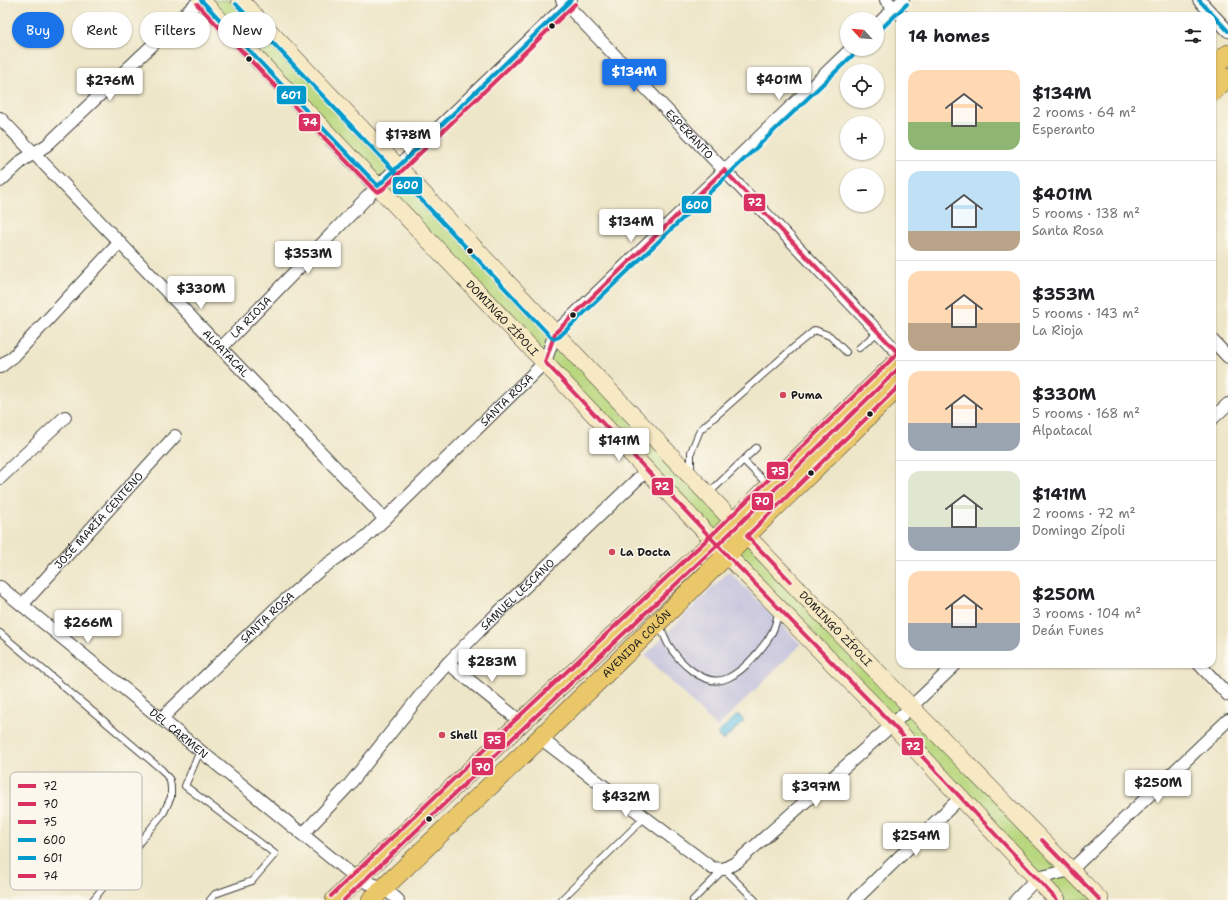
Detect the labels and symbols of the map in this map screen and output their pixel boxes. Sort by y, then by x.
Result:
north arrow [840,12,884,56]
unlabelled marker [547,21,557,31]
unlabelled marker [244,54,254,64]
pin: $134M [606,59,662,93]
pin: $401M [751,67,807,101]
pin: $276M [82,68,138,102]
line badge: 601 [276,85,307,105]
text: 601 [281,88,301,103]
street label: ESPERANTO [662,106,717,162]
line badge: 74 [298,113,321,132]
text: 74 [302,115,318,130]
pin: $178M [380,122,436,156]
line badge: 600 [392,176,423,195]
text: 600 [395,178,419,193]
line badge: 72 [743,193,766,212]
line badge: 600 [681,195,712,214]
text: 72 [748,195,763,210]
text: 600 [685,198,709,213]
pin: $134M [603,209,659,243]
pin: $353M [280,241,336,275]
unlabelled marker [465,246,475,256]
pin: $330M [173,276,229,310]
street label: DOMINGO ZÍPOLI [462,277,541,359]
street label: LA RIOJA [227,293,275,342]
unlabelled marker [568,310,578,320]
street label: ALPATACAL [199,326,252,381]
street label: SANTA ROSA [477,371,537,430]
place label: Puma [791,388,823,403]
marker: Puma [778,390,788,400]
unlabelled marker [865,409,875,419]
pin: $141M [591,428,647,462]
line badge: 75 [766,461,789,480]
text: 75 [771,464,785,479]
unlabelled marker [806,468,816,478]
street label: JOSÉ MARÍA CENTENO [51,469,147,573]
line badge: 72 [651,477,674,496]
text: 72 [655,479,670,494]
line badge: 70 [751,492,774,511]
text: 70 [754,494,770,509]
place label: La Docta [620,545,671,560]
marker: La Docta [607,547,617,557]
street label: SAMUEL LESCANO [477,556,558,634]
street label: DOMINGO ZÍPOLI [796,588,875,670]
street label: SANTA ROSA [237,589,298,647]
street label: AVENIDA COLÓN [599,607,675,681]
pin: $266M [60,610,116,644]
pin: $283M [464,649,520,683]
street label: DEL CARMEN [146,705,211,762]
place label: Shell [450,728,478,743]
marker: Shell [437,730,447,740]
line badge: 75 [483,731,506,750]
text: 75 [487,733,501,748]
line badge: 72 [901,737,924,756]
text: 72 [906,739,921,754]
line badge: 70 [471,757,494,776]
text: 70 [475,760,491,775]
pin: $250M [1130,770,1186,804]
legend [10,772,142,890]
pin: $397M [788,774,844,808]
text: 72 [43,779,58,794]
pin: $432M [598,784,654,818]
text: 70 [43,797,58,812]
unlabelled marker [424,814,434,824]
text: 75 [43,815,57,830]
pin: $254M [888,823,944,857]
text: 600 [43,833,66,848]
text: 601 [43,851,62,866]
text: 74 [43,869,58,884]

